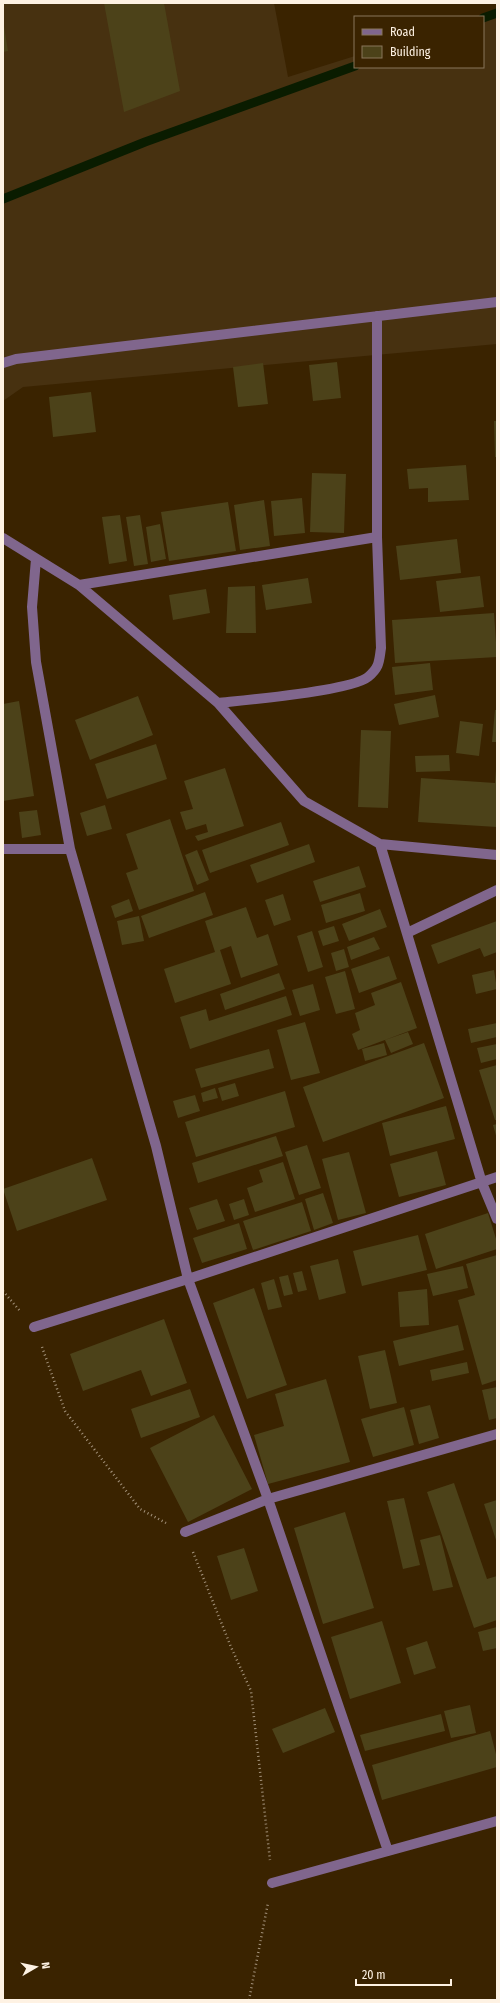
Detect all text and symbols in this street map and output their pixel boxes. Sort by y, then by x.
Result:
legend [354,16,484,68]
text: Road [390,25,415,39]
text: Building [390,45,431,59]
north arrow [16,1947,56,1987]
text: N [38,1961,52,1970]
scale bar [356,1961,451,1987]
text: 20 m [362,1968,386,1982]

